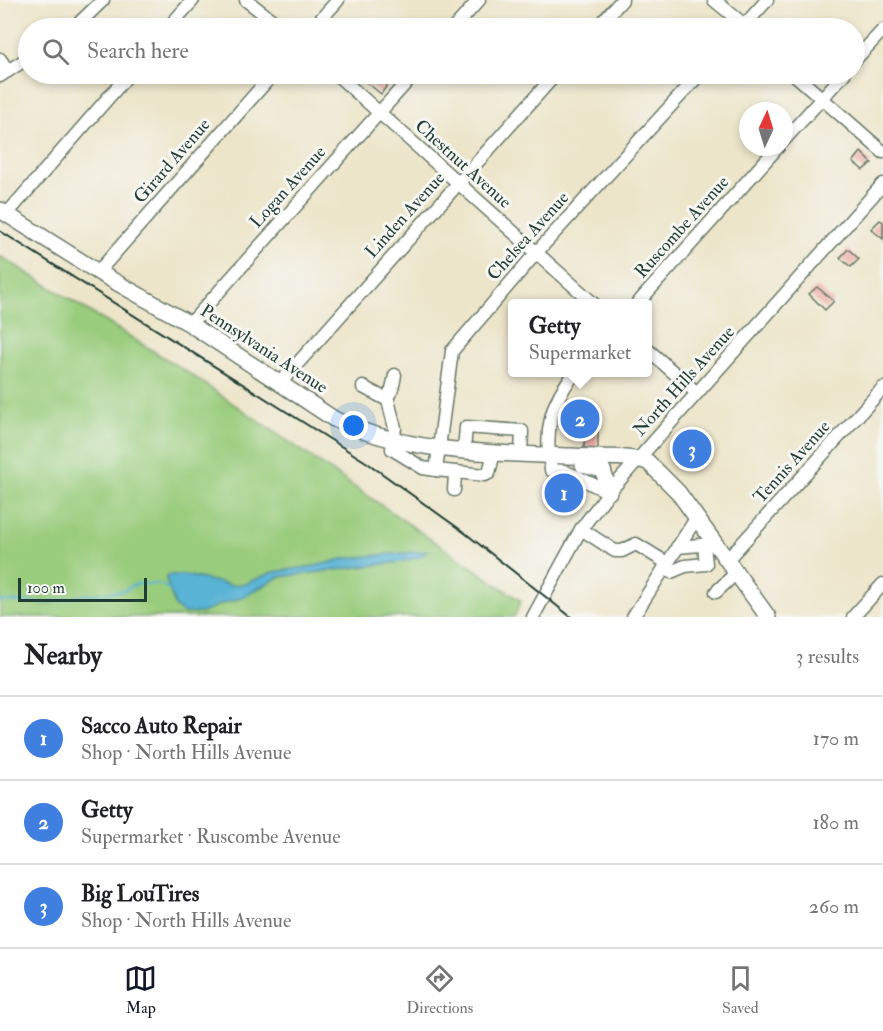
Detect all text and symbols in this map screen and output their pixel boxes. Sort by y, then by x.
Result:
search box [18,18,865,84]
icon: search [39,35,72,68]
text: Search here [87,37,189,65]
north arrow [739,102,793,156]
street label: Girard Avenue [129,113,216,208]
street label: Chestnut Avenue [410,115,516,214]
street label: Logan Avenue [245,141,331,233]
street label: Linden Avenue [360,167,450,263]
street label: Ruscombe Avenue [630,171,734,283]
street label: Chelsea Avenue [482,186,574,285]
street label: Pennsylvania Avenue [196,299,332,399]
popup [508,299,652,377]
text: Getty [529,312,580,340]
street label: North Hills Avenue [628,321,740,441]
text: Supermarket [529,340,631,365]
pin: 2 [560,396,600,442]
your location [339,411,368,440]
street label: Tennis Avenue [749,415,836,508]
pin: 3 [672,426,712,472]
pin: 1 [544,470,584,516]
scale bar [18,575,147,602]
text: 100 m [27,578,65,598]
text: Nearby [24,640,102,672]
text: 3 results [796,644,859,669]
text: Sacco Auto Repair [81,712,242,740]
text: 1 [40,726,47,751]
text: 170 m [813,726,859,751]
text: Shop · North Hills Avenue [81,740,291,765]
text: Getty [81,796,133,824]
text: 2 [38,810,49,835]
text: 180 m [812,810,859,835]
text: Supermarket · Ruscombe Avenue [81,824,341,849]
text: Big LouTires [81,880,199,908]
text: 3 [40,894,47,919]
text: 260 m [809,894,859,919]
text: Shop · North Hills Avenue [81,908,291,933]
tab: Map [124,962,157,1018]
tab: Directions [406,962,473,1018]
tab: Saved [722,962,759,1018]

